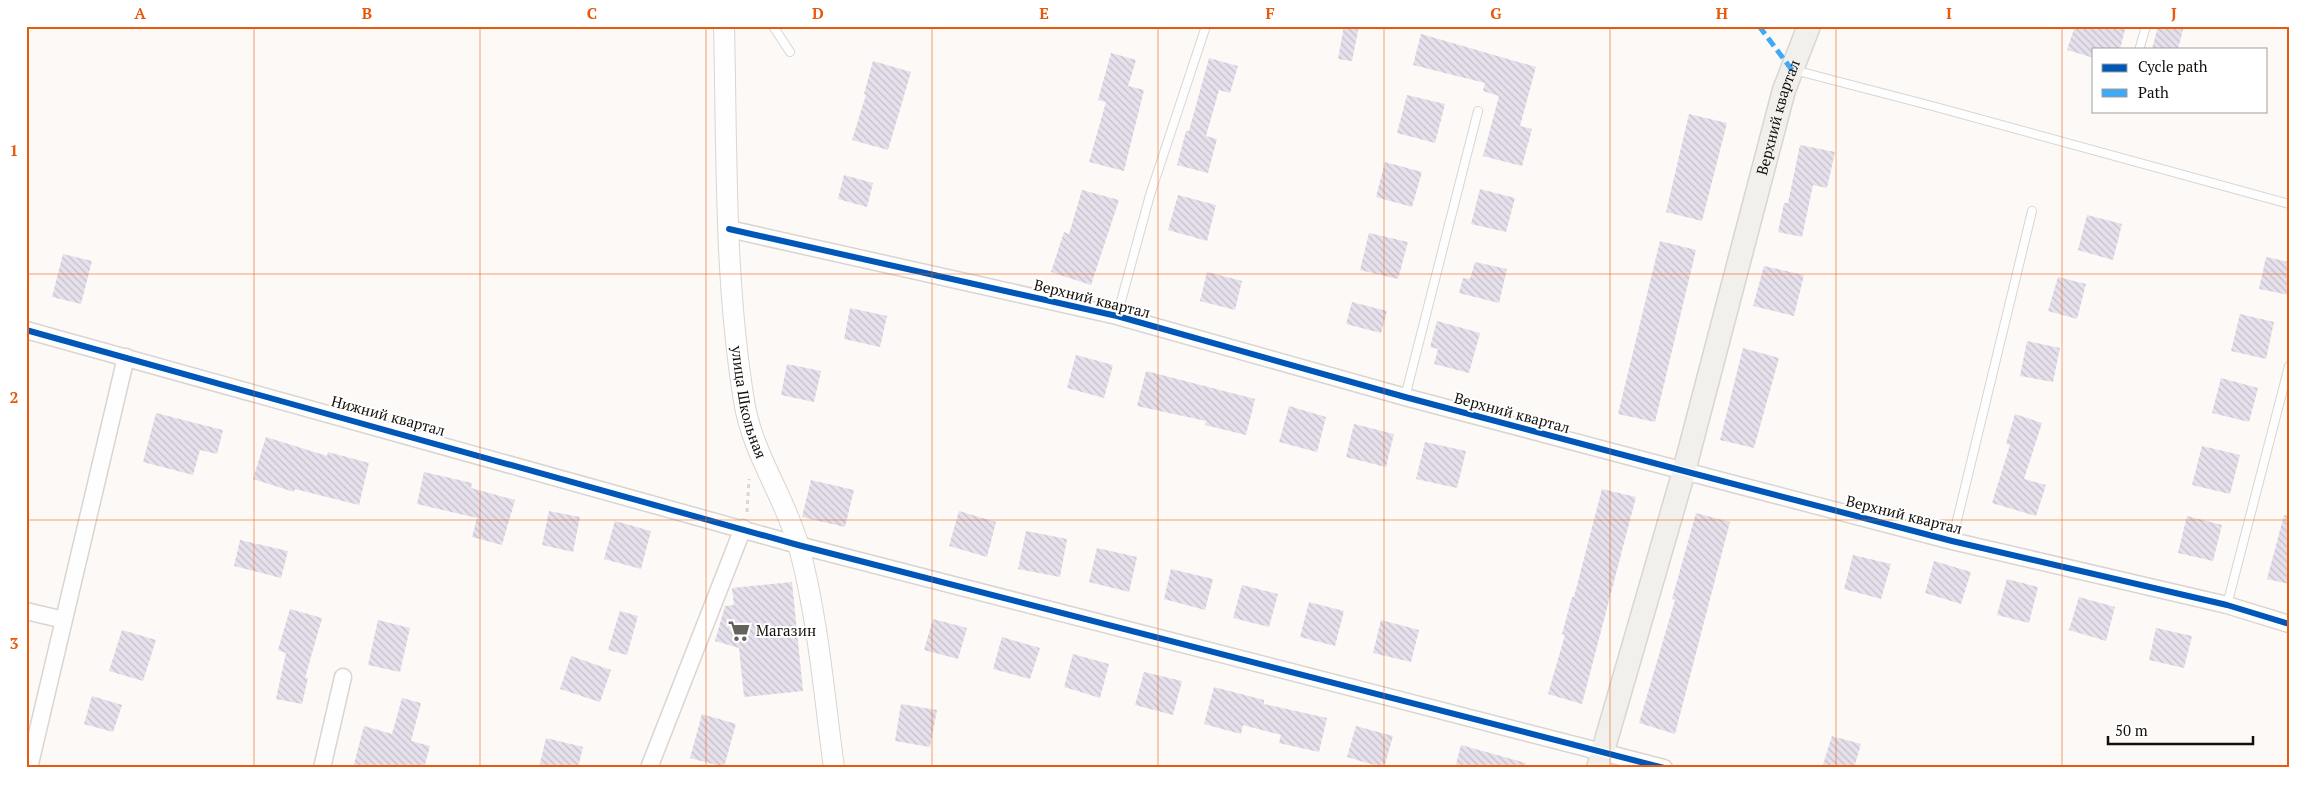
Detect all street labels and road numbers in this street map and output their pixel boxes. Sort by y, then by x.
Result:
street label: Верхний квартал [1751,57,1804,177]
street label: Верхний квартал [1032,274,1152,322]
street label: улица Школьная [727,344,772,462]
street label: Верхний квартал [1452,387,1572,437]
street label: Нижний квартал [329,390,447,440]
street label: Верхний квартал [1844,490,1964,538]

